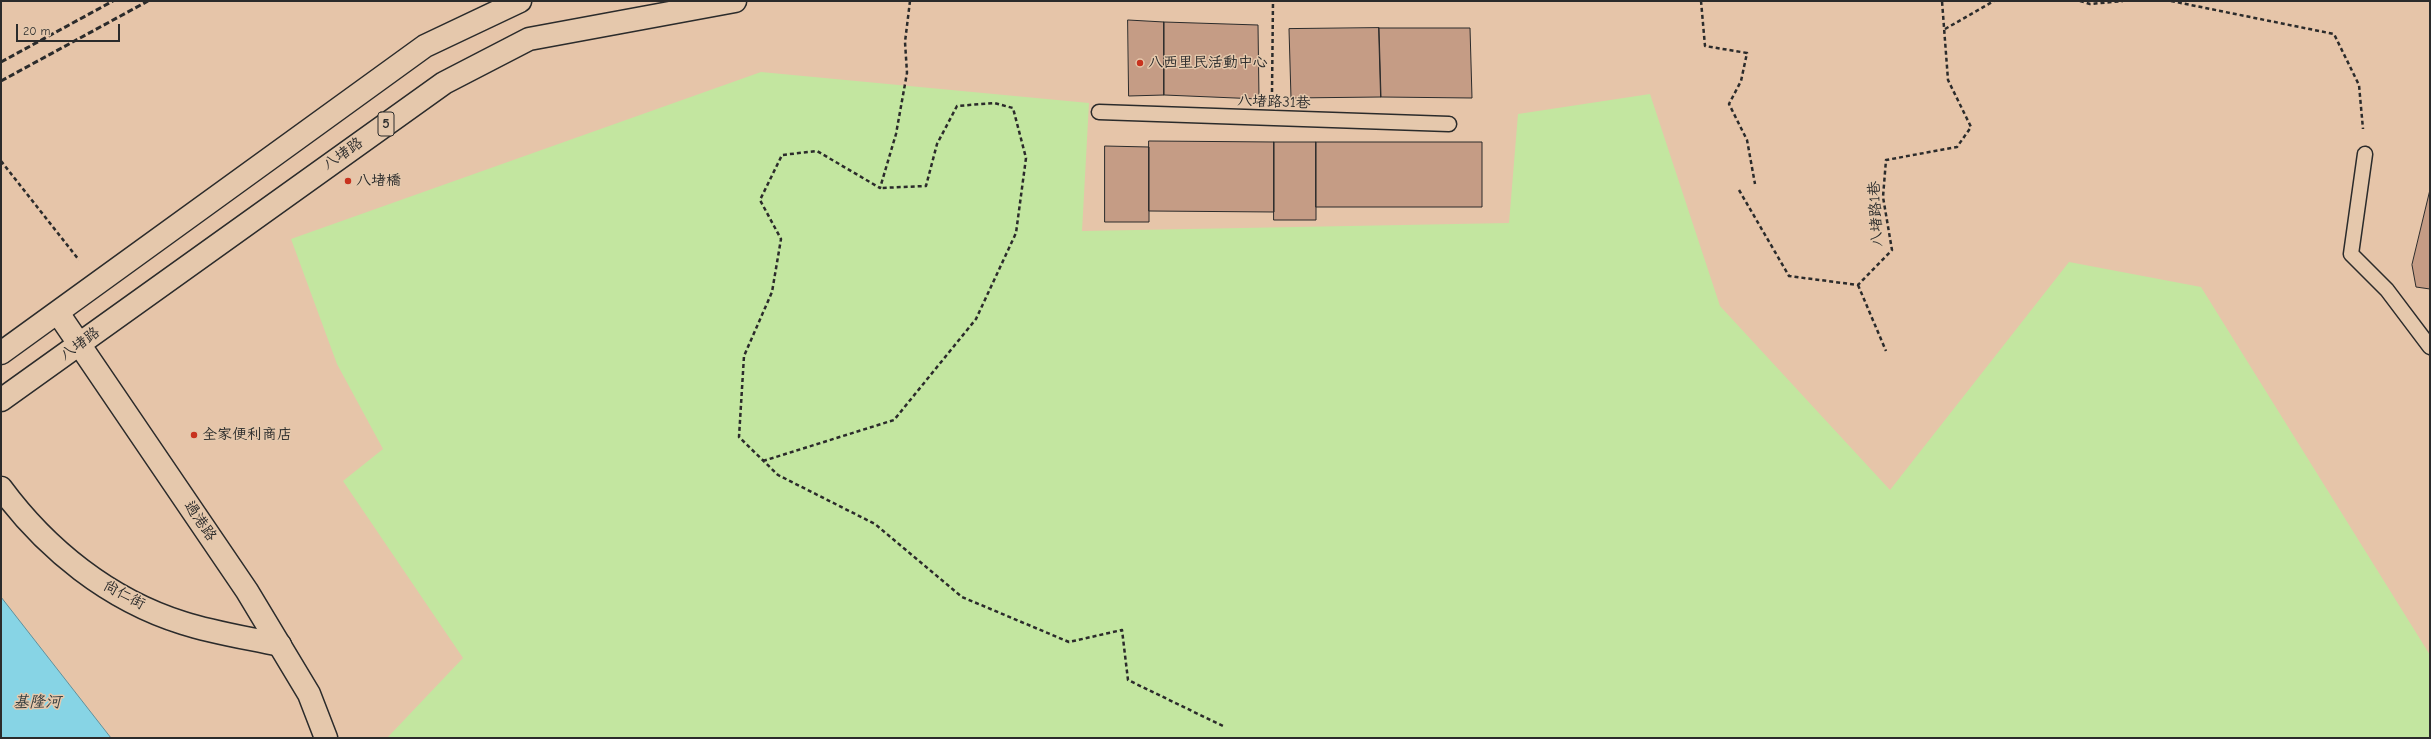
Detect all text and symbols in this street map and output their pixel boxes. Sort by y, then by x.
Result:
scale bar [18,16,122,42]
text: 20 m [23,24,51,38]
place label: 八西里民活動中心 [1148,54,1268,72]
marker: 八西里民活動中心 [1135,58,1145,68]
street label: 八堵路31巷 [1237,92,1311,112]
road number: 5 [378,112,394,136]
street label: 八堵路 [319,134,367,174]
place label: 八堵橋 [356,172,401,190]
marker: 八堵橋 [343,176,353,186]
street label: 八堵路1巷 [1865,181,1887,247]
street label: 八堵路 [57,323,103,365]
place label: 全家便利商店 [202,426,292,444]
marker: 全家便利商店 [189,430,199,440]
street label: 過港路 [180,497,220,545]
street label: 尚仁街 [100,576,148,614]
water label: 基隆河 [13,692,61,712]

